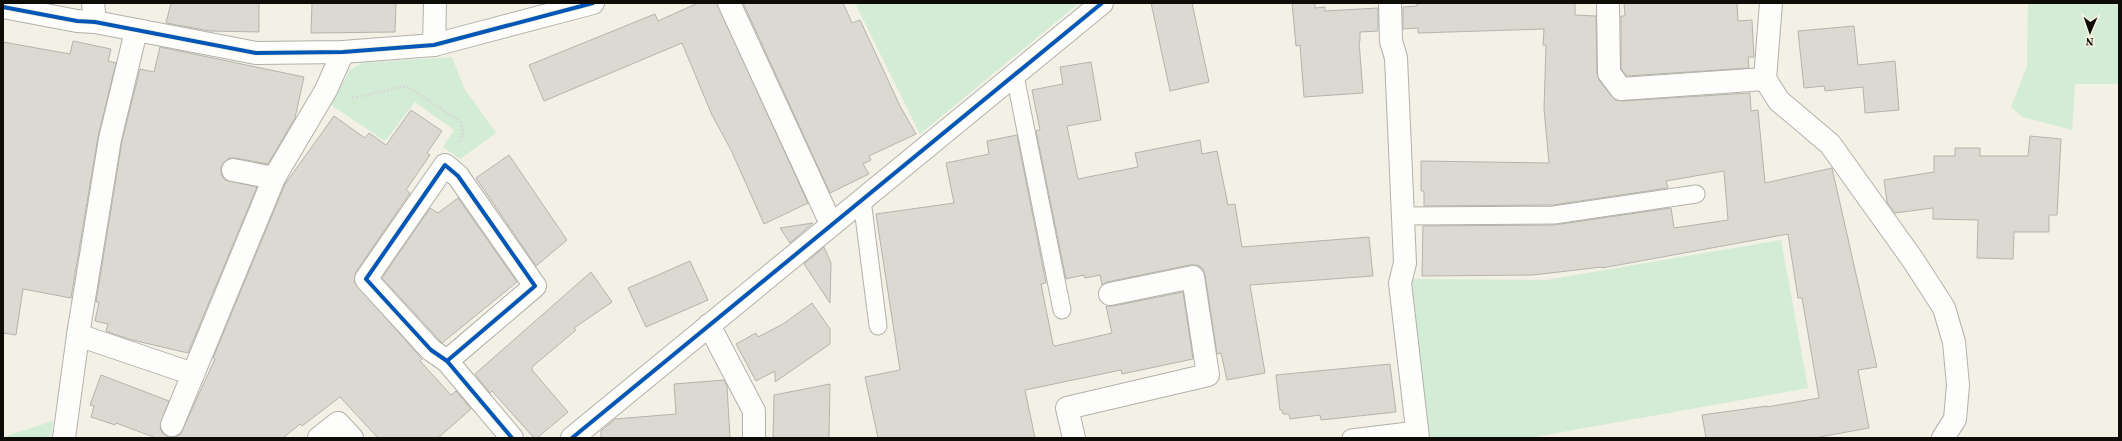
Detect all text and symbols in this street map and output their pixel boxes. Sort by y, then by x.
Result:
north arrow [2070,12,2110,52]
text: N [2085,34,2094,49]

